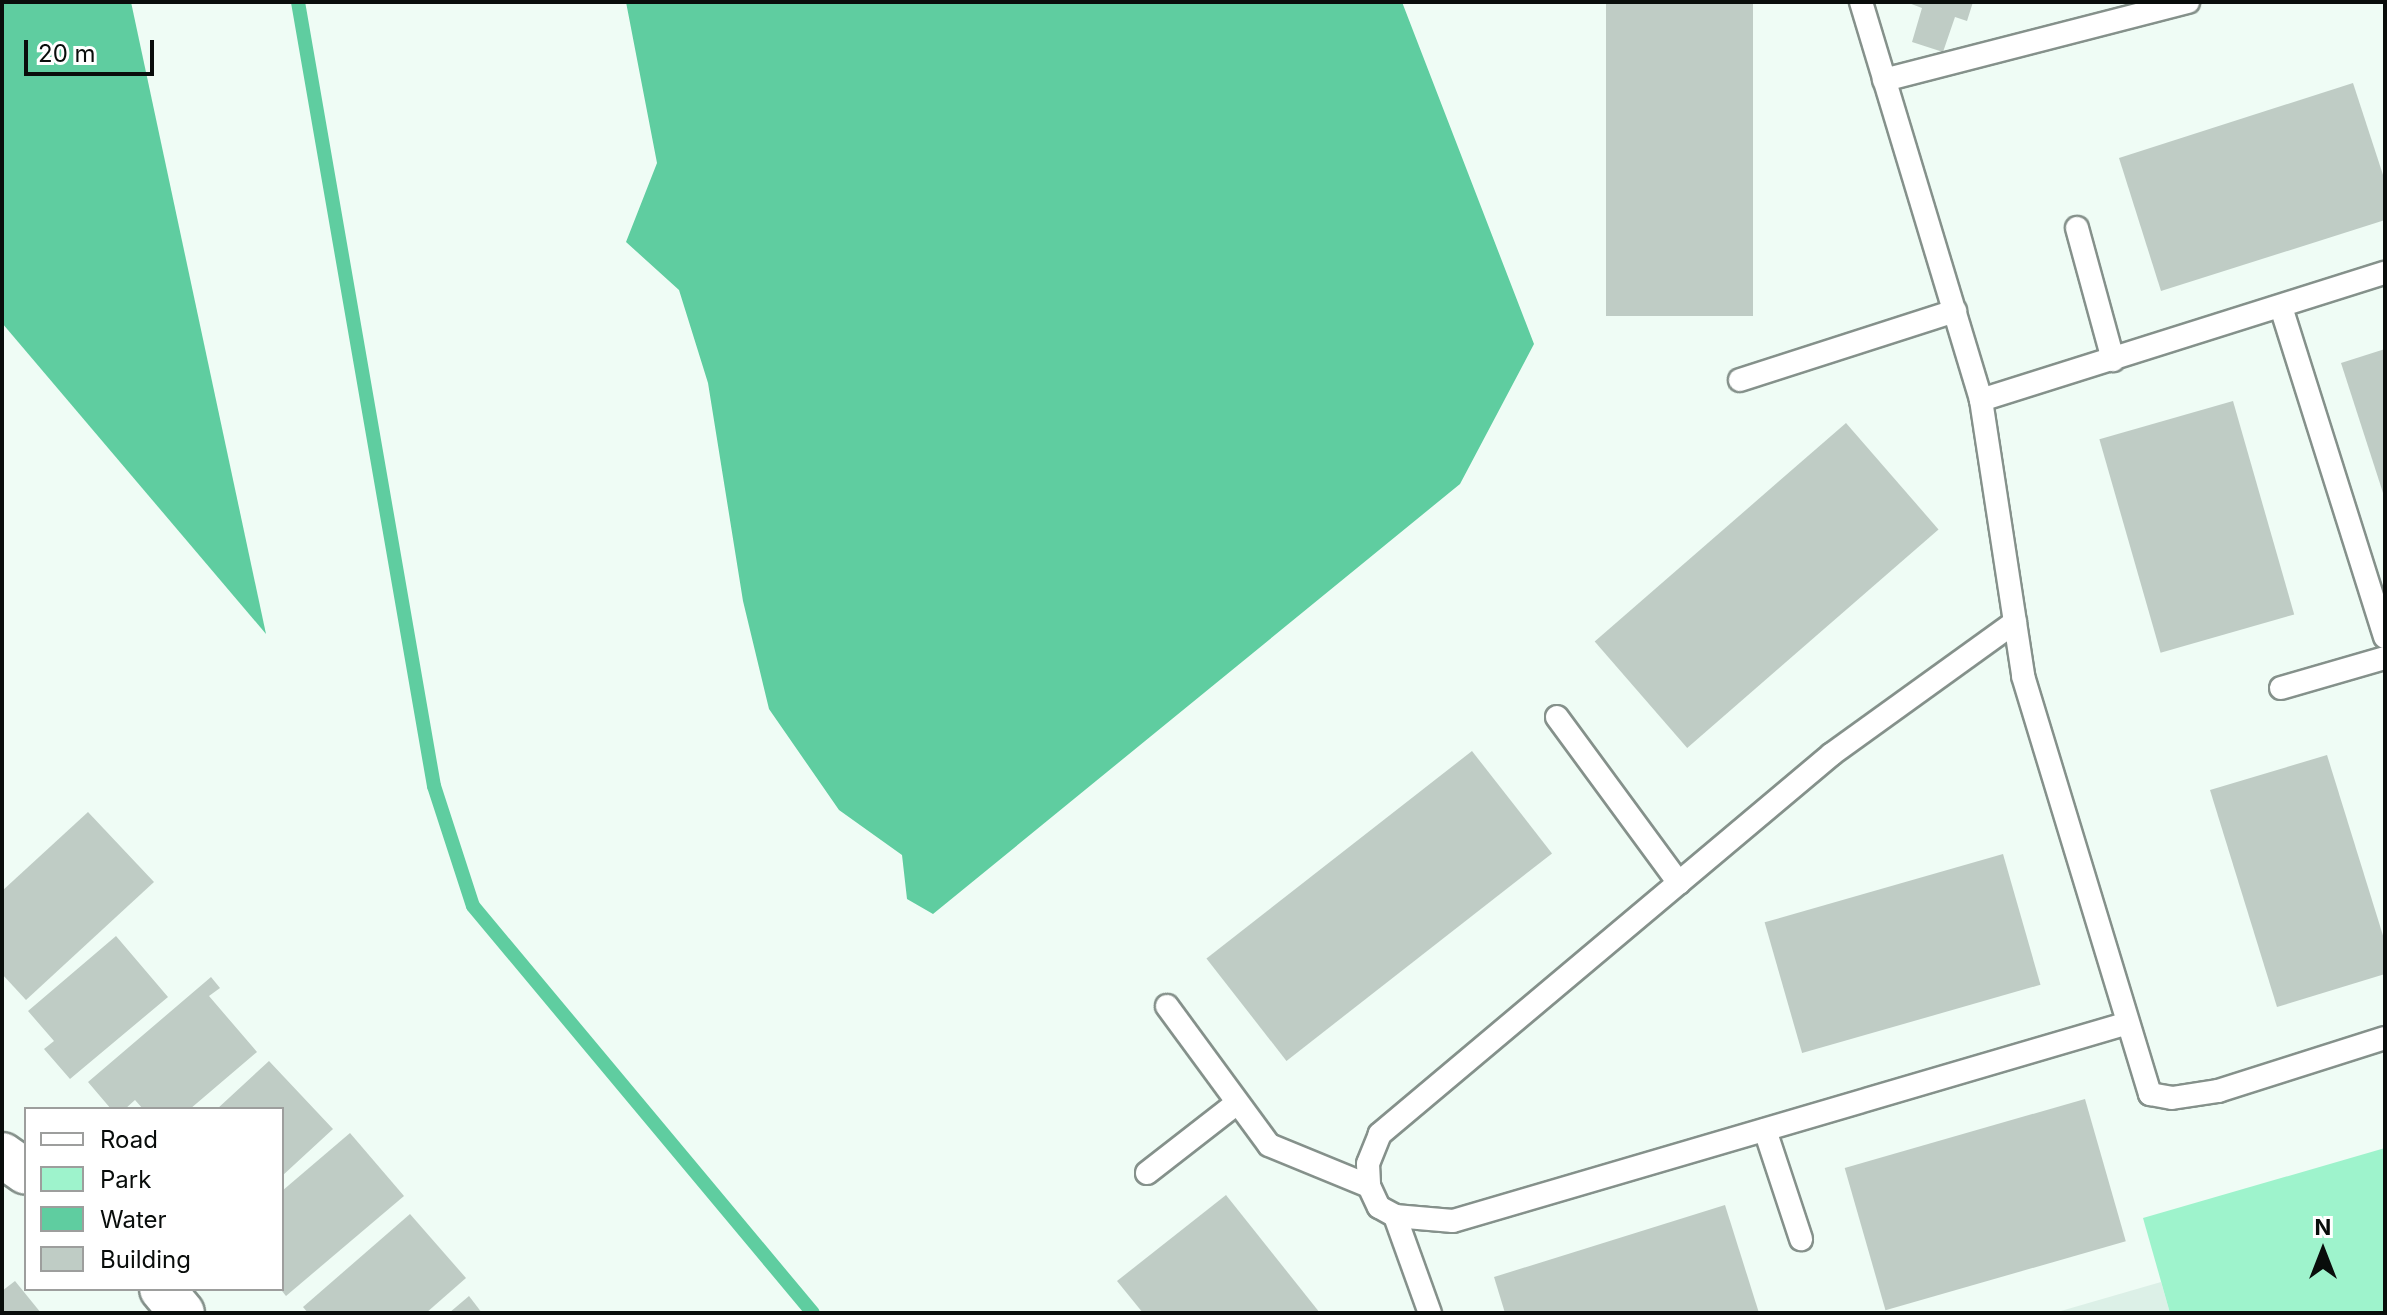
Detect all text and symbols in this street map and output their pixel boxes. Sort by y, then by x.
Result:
scale bar [28,24,158,74]
text: 20 m [38,39,96,68]
legend [24,1107,284,1291]
text: Road [100,1125,158,1154]
text: Park [100,1165,151,1194]
text: Water [100,1205,167,1234]
north arrow [2283,1211,2363,1291]
text: N [2315,1214,2331,1240]
text: Building [100,1245,191,1274]

